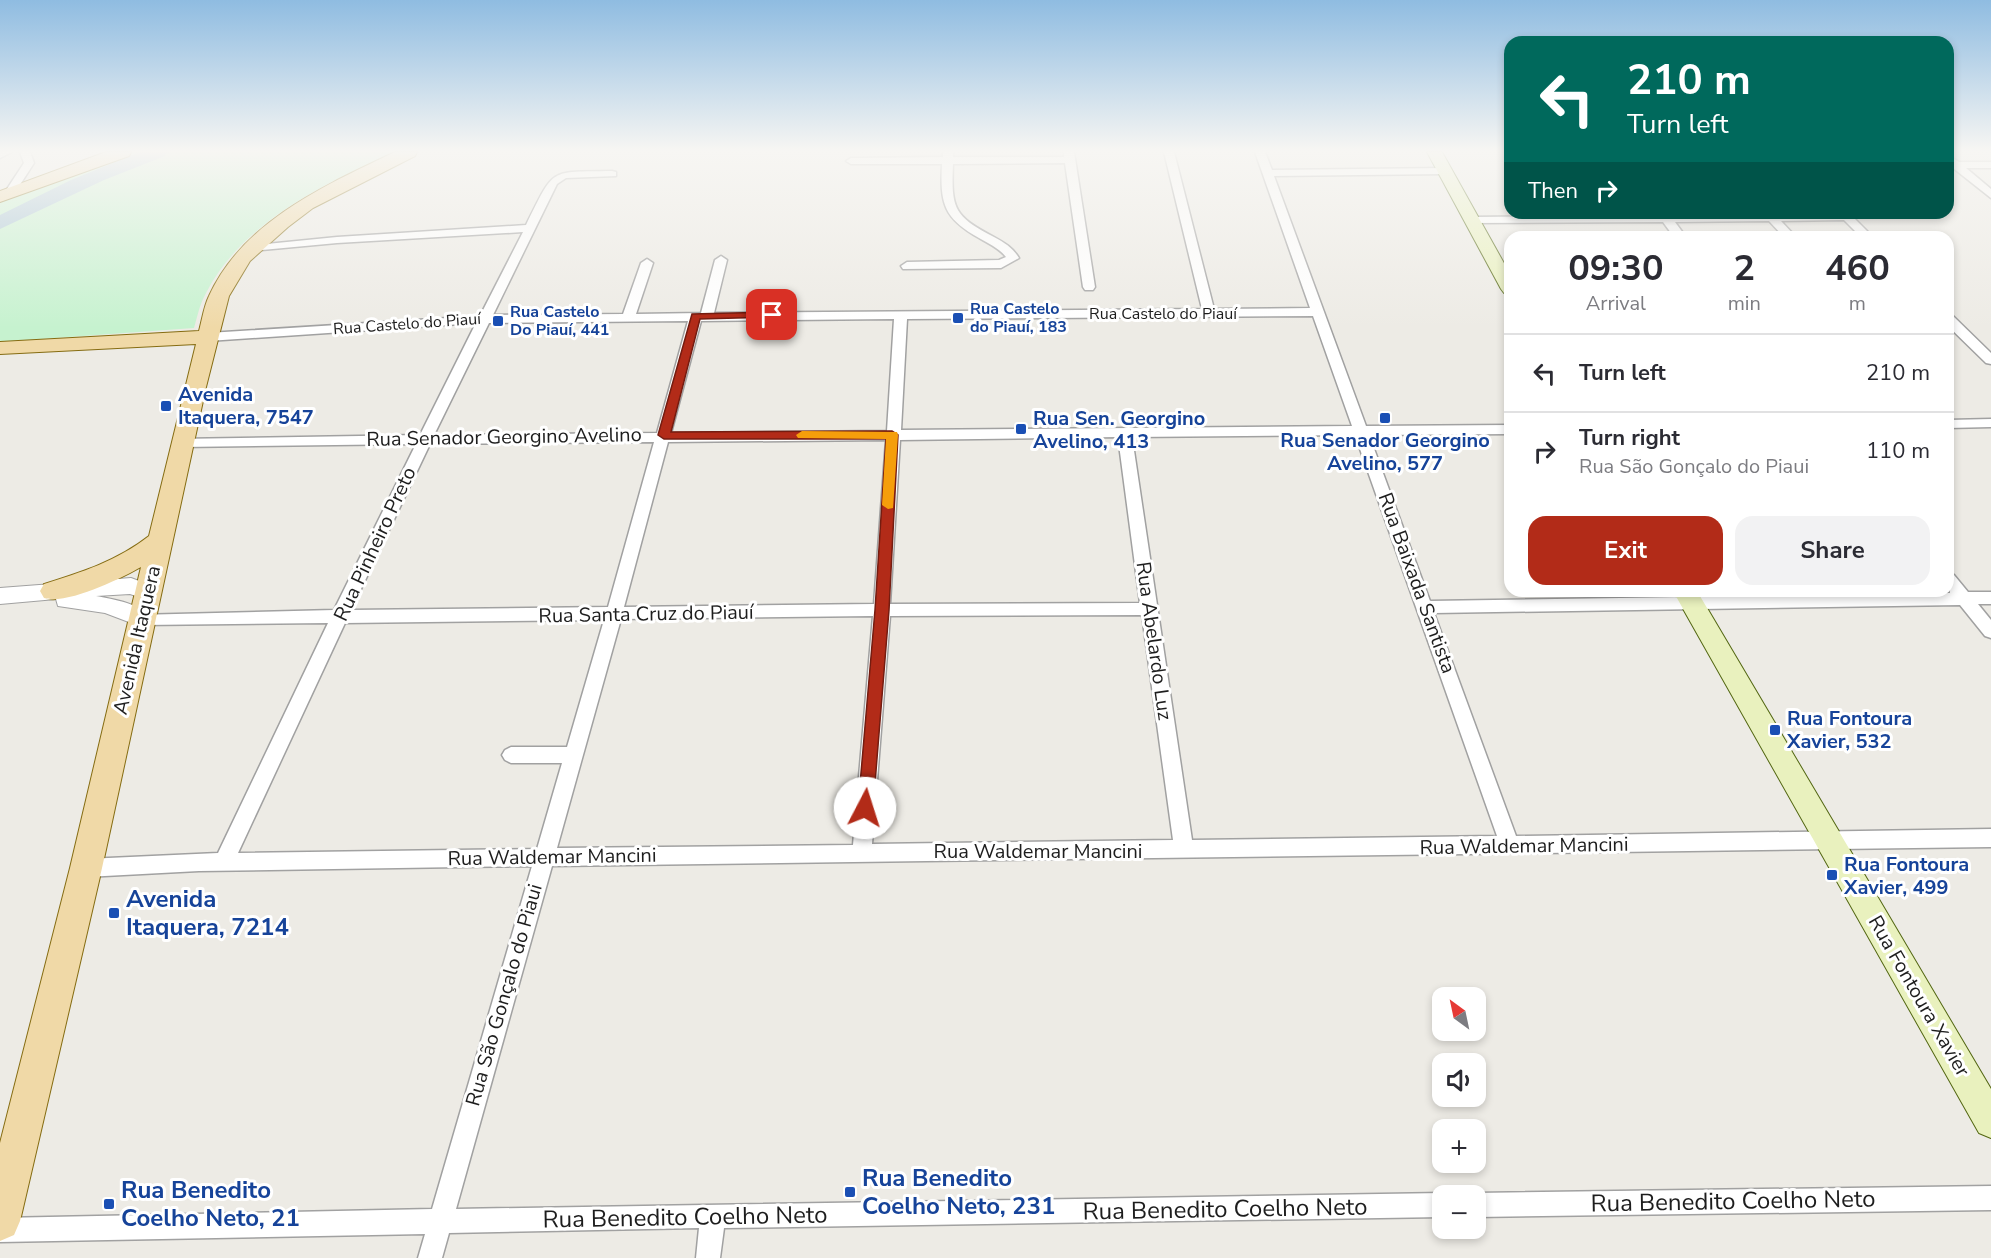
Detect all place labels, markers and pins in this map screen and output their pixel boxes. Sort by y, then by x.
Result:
pin [746,289,797,340]
place label: Rua Castelo do Piauí, 183 [970,298,1067,338]
place label: Rua Castelo Do Piauí, 441 [510,301,609,341]
marker: Rua Castelo do Piauí, 183 [951,311,965,325]
marker: Rua Castelo Do Piauí, 441 [491,314,505,328]
place label: Avenida Itaquera, 7547 [178,381,314,431]
marker: Avenida Itaquera, 7547 [159,399,173,413]
place label: Rua Sen. Georgino Avelino, 413 [1033,405,1205,455]
marker: Rua Senador Georgino Avelino, 577 [1378,411,1392,425]
marker: Rua Sen. Georgino Avelino, 413 [1014,422,1028,436]
place label: Rua Senador Georgino Avelino, 577 [1280,427,1490,477]
place label: Rua Fontoura Xavier, 532 [1786,705,1912,755]
marker: Rua Fontoura Xavier, 532 [1768,723,1782,737]
place label: Rua Fontoura Xavier, 499 [1843,851,1969,901]
marker: Rua Fontoura Xavier, 499 [1825,868,1839,882]
place label: Avenida Itaquera, 7214 [126,883,289,943]
marker: Avenida Itaquera, 7214 [107,906,121,920]
place label: Rua Benedito Coelho Neto, 231 [862,1162,1055,1222]
place label: Rua Benedito Coelho Neto, 21 [121,1174,300,1234]
marker: Rua Benedito Coelho Neto, 231 [843,1185,857,1199]
marker: Rua Benedito Coelho Neto, 21 [102,1197,116,1211]

